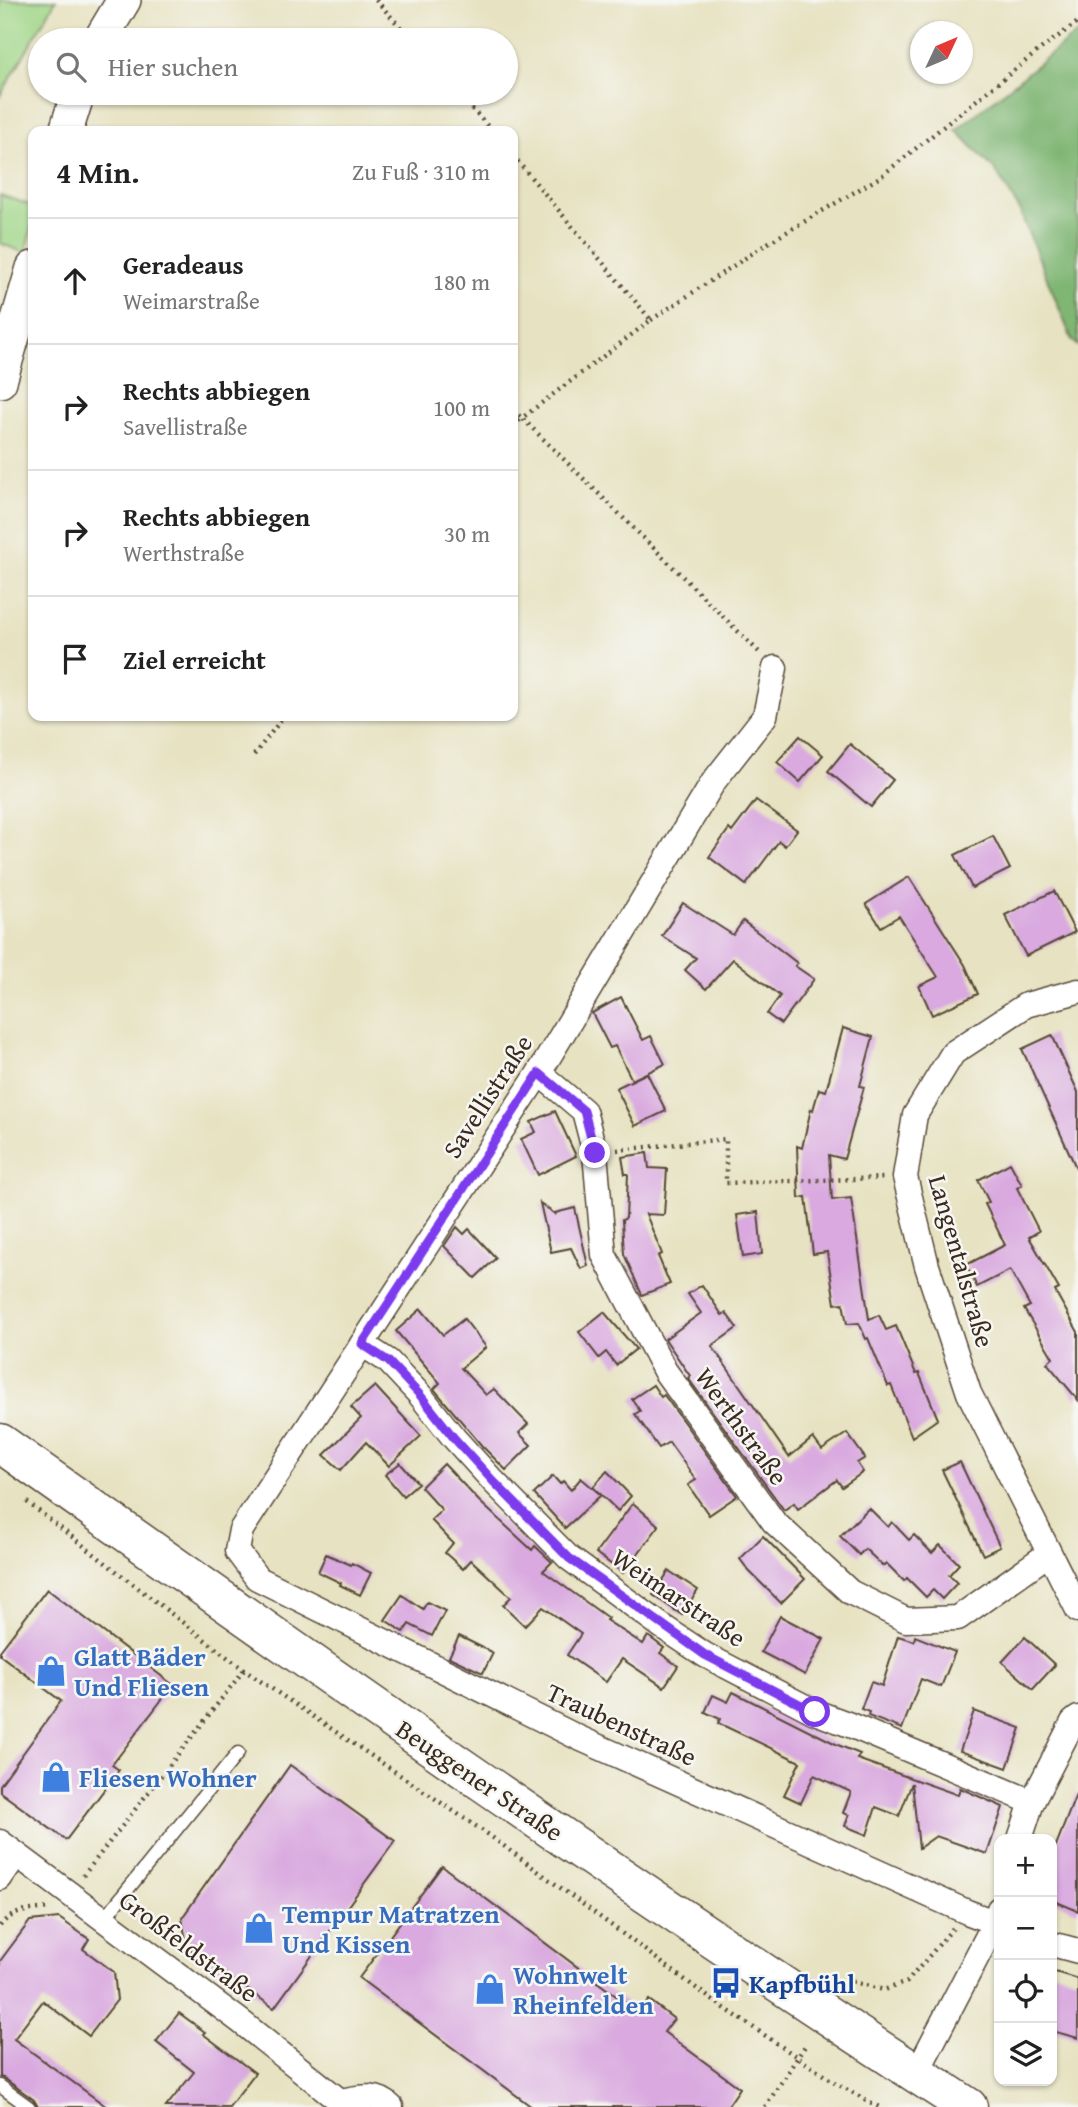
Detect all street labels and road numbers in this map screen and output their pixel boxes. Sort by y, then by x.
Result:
street label: Savellistraße [432,1026,542,1166]
street label: Langentalstraße [919,1170,1005,1352]
street label: Werthstraße [686,1359,798,1493]
street label: Weimarstraße [604,1538,754,1656]
street label: Traubenstraße [541,1672,703,1776]
street label: Beuggener Straße [389,1709,571,1851]
street label: Großfeldstraße [111,1881,267,2011]

